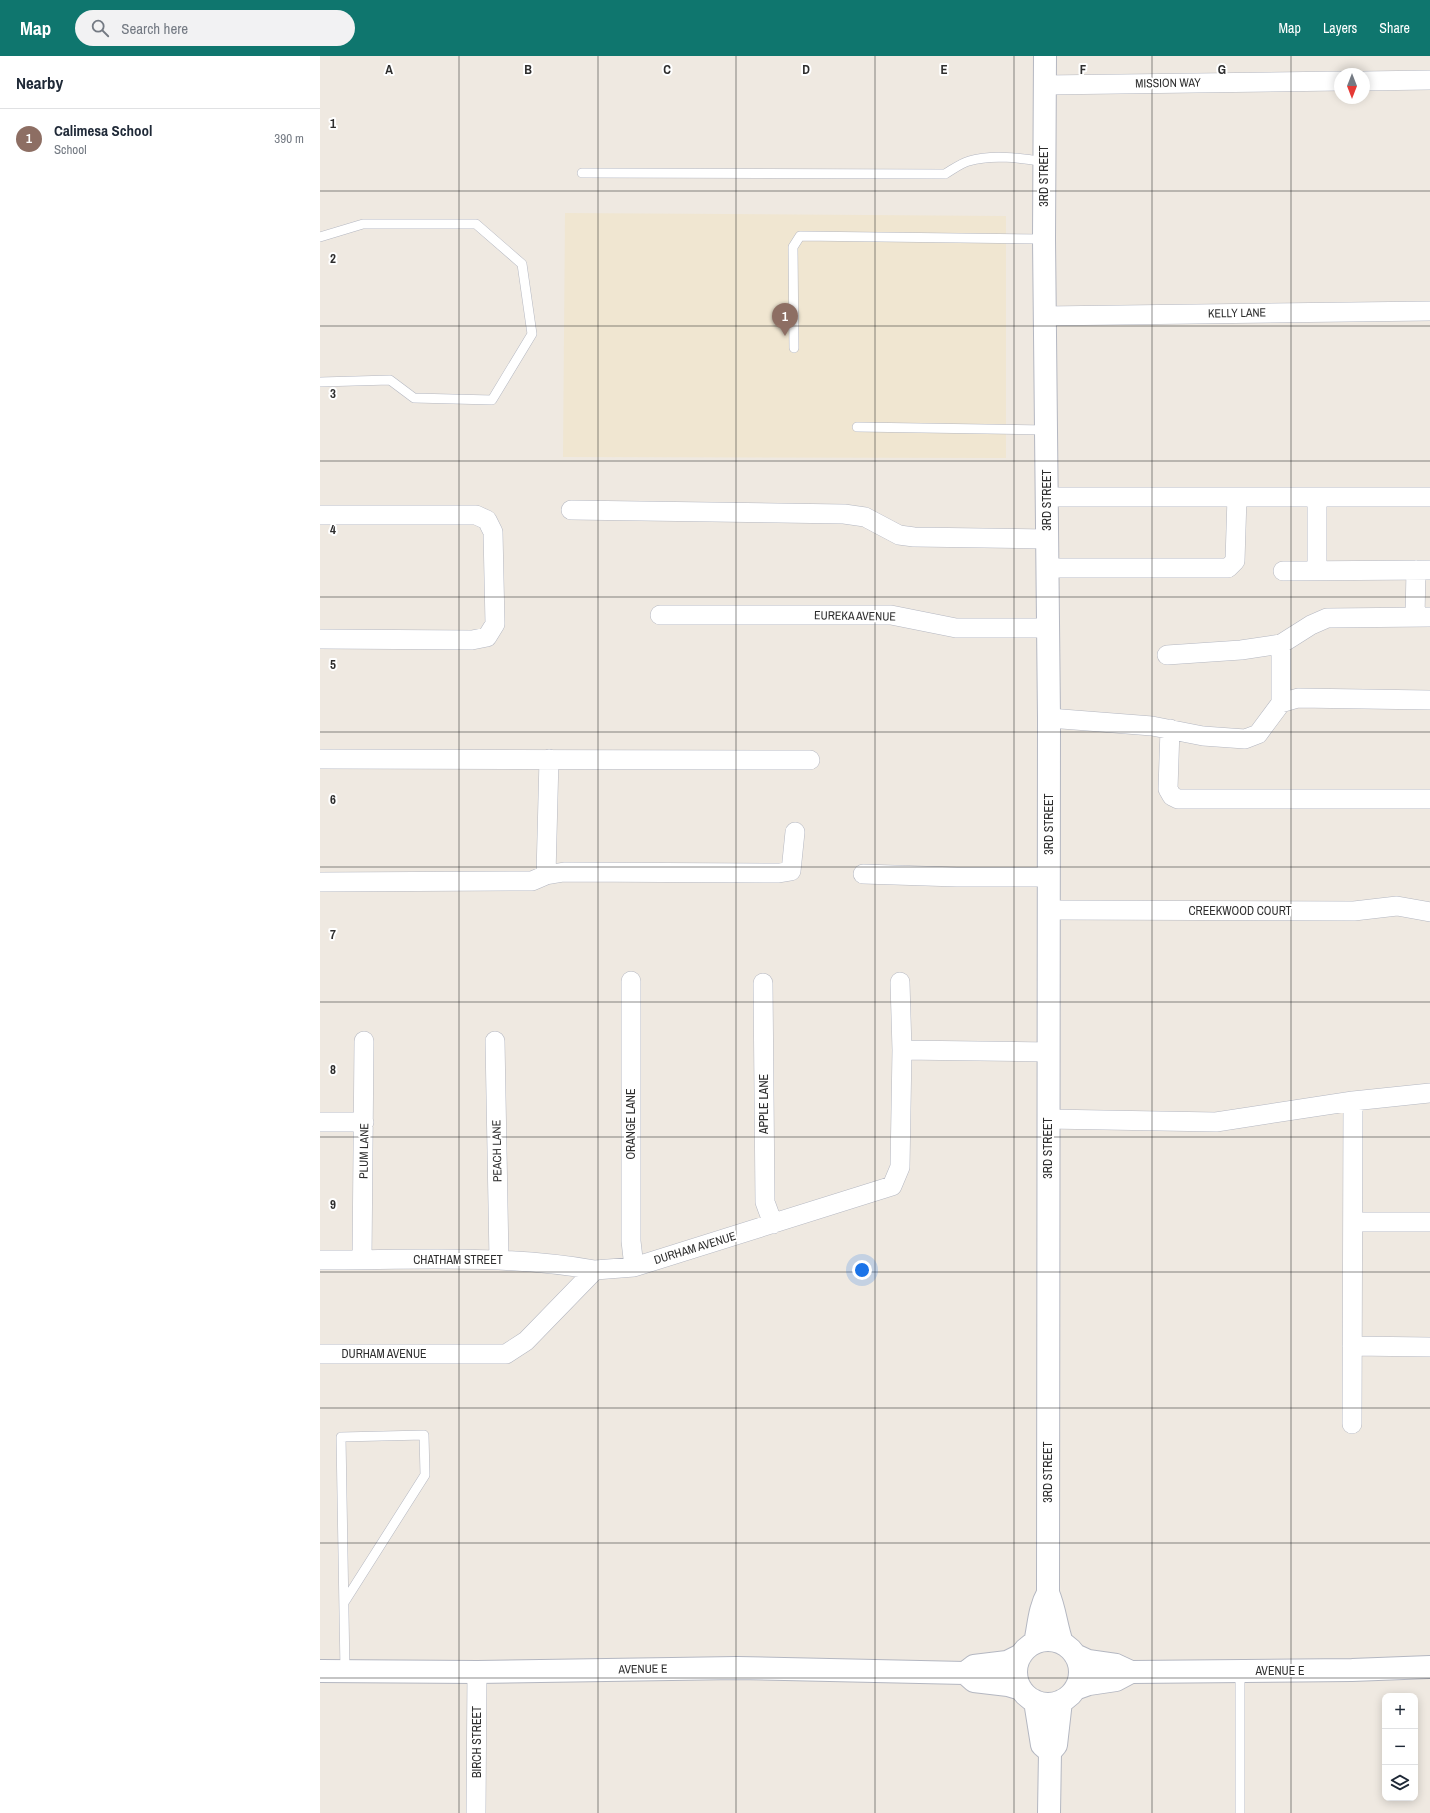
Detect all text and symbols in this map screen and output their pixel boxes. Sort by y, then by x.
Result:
search box [75,10,355,46]
text: Map [20,15,51,41]
icon: search [89,17,111,39]
text: Search here [121,18,188,39]
text: Map [1279,19,1301,37]
text: Layers [1323,19,1357,37]
text: Share [1379,19,1410,37]
text: A [385,61,393,78]
text: B [524,61,532,78]
text: C [663,61,671,78]
text: D [802,61,810,78]
text: E [940,61,948,78]
text: F [1080,61,1087,78]
text: G [1218,61,1226,78]
north arrow [1334,68,1370,104]
text: Nearby [16,71,63,94]
street label: MISSION WAY [1135,74,1201,92]
text: 1 [330,115,336,132]
text: Calimesa School [54,120,152,141]
text: 1 [26,130,32,147]
text: 390 m [274,130,304,147]
text: School [54,141,87,158]
street label: 3RD STREET [1036,145,1052,207]
text: 2 [330,250,336,267]
pin: 1 [772,303,798,336]
street label: KELLY LANE [1208,304,1266,322]
text: 3 [330,385,336,402]
street label: 3RD STREET [1039,469,1055,531]
text: 4 [330,521,336,538]
street label: EUREKA AVENUE [814,607,896,625]
text: 5 [330,656,336,673]
text: 6 [330,791,336,808]
street label: 3RD STREET [1041,793,1057,855]
street label: CREEKWOOD COURT [1188,903,1292,919]
text: 7 [330,926,336,943]
text: 8 [330,1061,336,1078]
street label: APPLE LANE [756,1074,772,1135]
street label: ORANGE LANE [623,1088,639,1160]
street label: 3RD STREET [1040,1117,1056,1179]
street label: PEACH LANE [488,1120,506,1182]
street label: PLUM LANE [356,1123,372,1179]
text: 9 [330,1196,336,1213]
street label: DURHAM AVENUE [652,1228,738,1268]
street label: CHATHAM STREET [413,1252,503,1268]
your location [852,1260,872,1280]
street label: DURHAM AVENUE [341,1346,427,1362]
street label: 3RD STREET [1040,1441,1056,1503]
street label: AVENUE E [617,1661,668,1677]
street label: AVENUE E [1254,1663,1305,1679]
map controls [1382,1693,1418,1801]
button: + [1382,1693,1418,1729]
street label: BIRCH STREET [469,1706,485,1778]
button: − [1382,1729,1418,1765]
button: layers [1382,1765,1418,1801]

